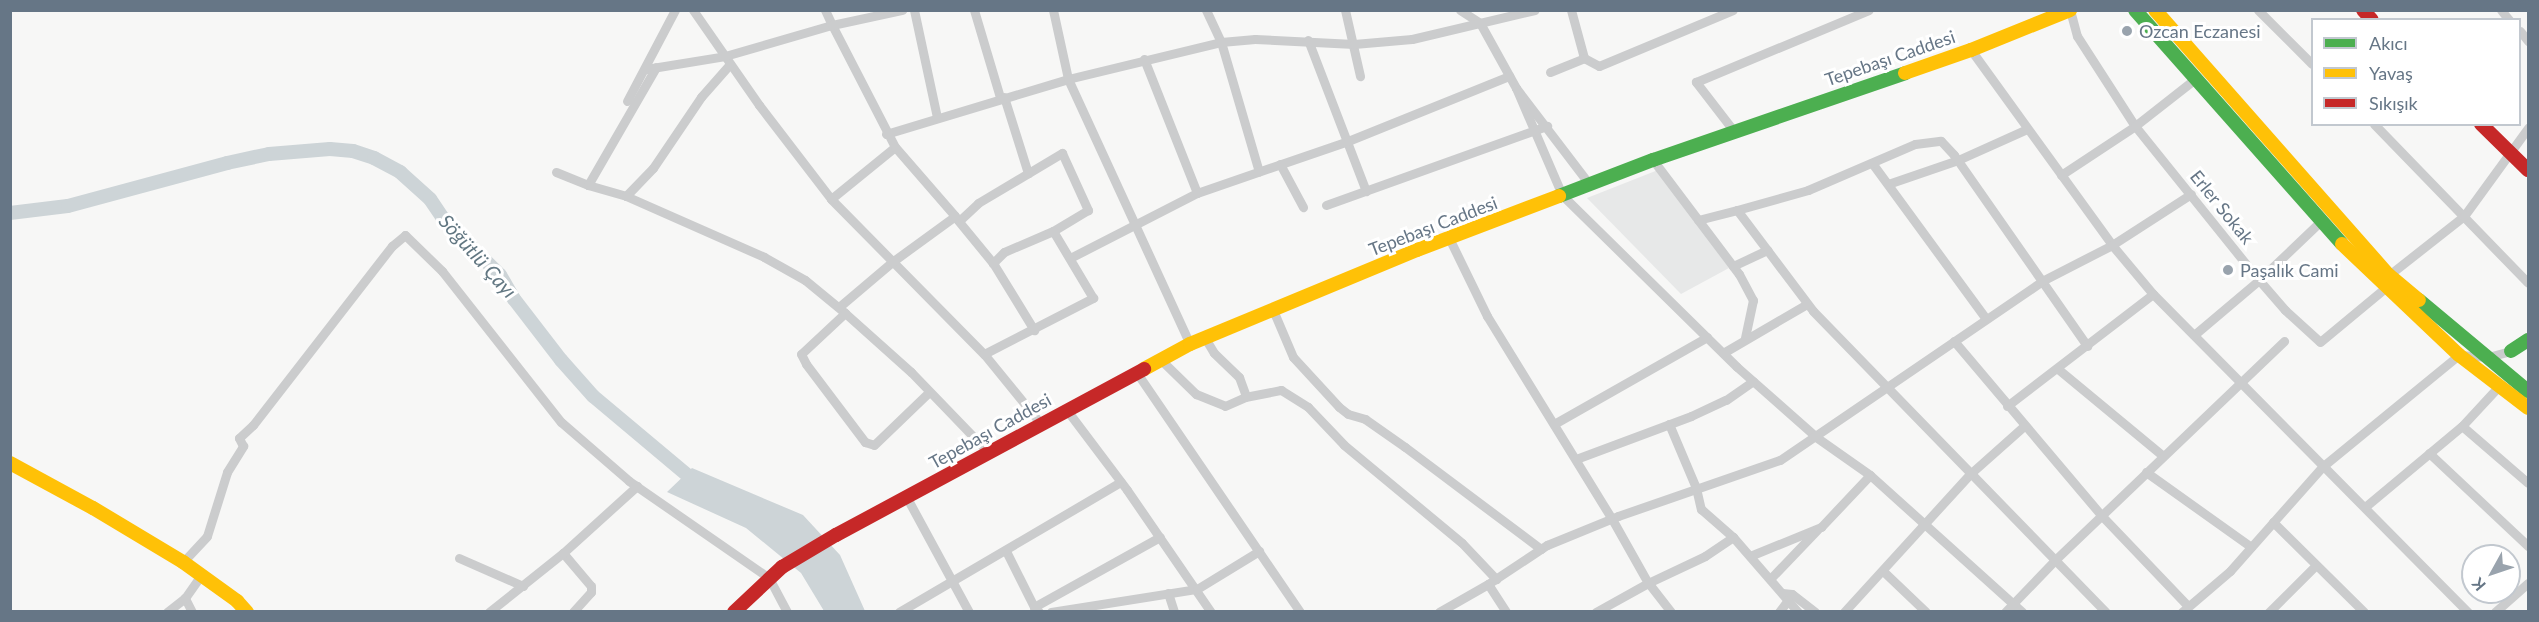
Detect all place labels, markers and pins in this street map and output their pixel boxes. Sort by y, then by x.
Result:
place label: Ozcan Eczanesi [2139,20,2261,42]
marker: Ozcan Eczanesi [2120,24,2134,38]
place label: Paşalık Cami [2240,259,2339,281]
marker: Paşalık Cami [2221,263,2235,277]

